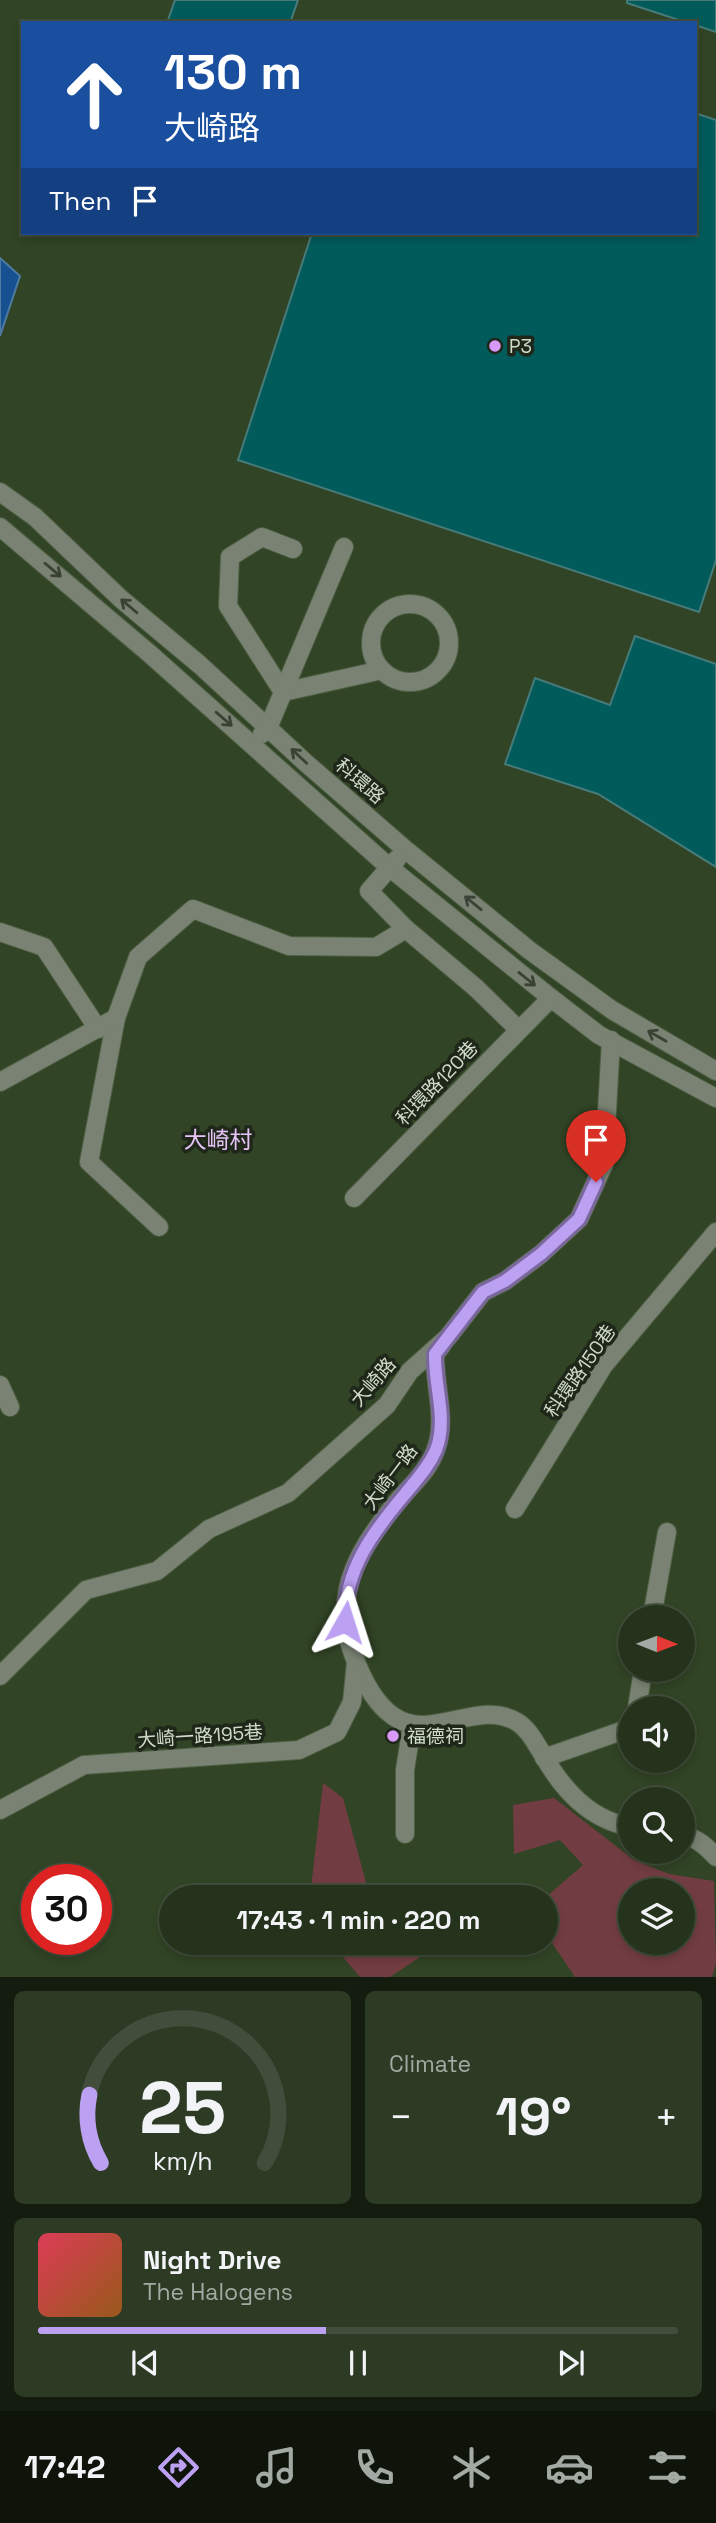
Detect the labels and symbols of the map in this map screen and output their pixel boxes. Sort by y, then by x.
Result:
place label: P3 [509,334,532,359]
marker: P3 [487,338,503,354]
one-way arrow [44,562,62,578]
one-way arrow [120,598,138,614]
one-way arrow [215,711,232,728]
one-way arrow [291,748,308,765]
street label: 科環路 [330,753,390,809]
one-way arrow [464,896,482,911]
one-way arrow [518,971,536,987]
one-way arrow [647,1029,668,1042]
street label: 科環路120巷 [391,1036,483,1130]
pin [566,1110,626,1182]
district label: 大崎村 [184,1125,253,1155]
street label: 科環路150巷 [539,1320,621,1422]
street label: 大崎路 [345,1352,401,1412]
street label: 大崎一路 [357,1439,423,1515]
position arrow [308,1585,382,1659]
north arrow [618,1605,695,1682]
street label: 大崎一路195巷 [136,1719,264,1753]
place label: 福德祠 [407,1724,464,1749]
marker: 福德祠 [385,1728,401,1744]
speed limit sign: 30 [21,1864,112,1955]

